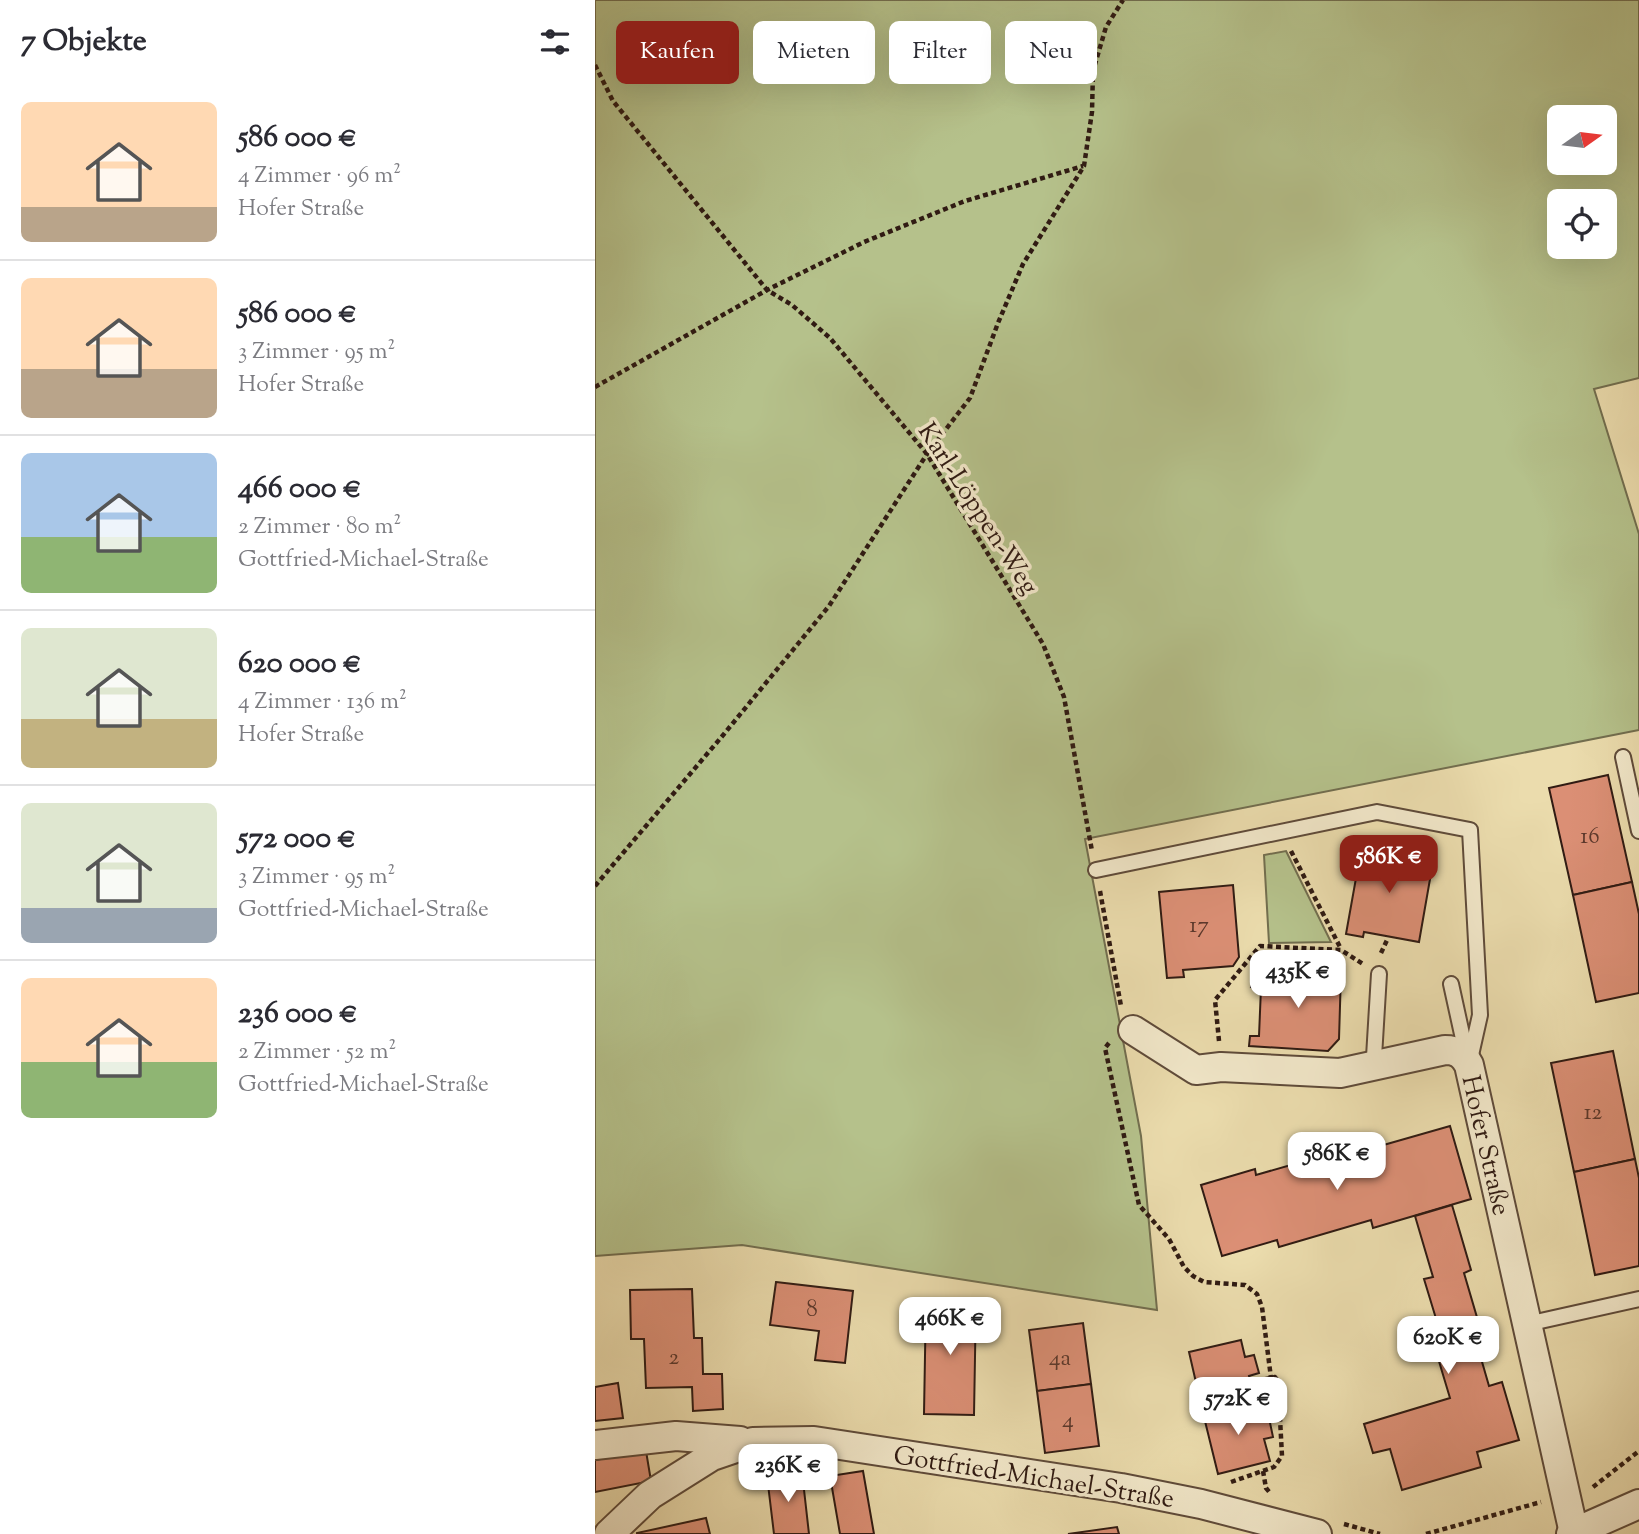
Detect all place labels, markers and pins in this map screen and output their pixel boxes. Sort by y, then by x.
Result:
pin: 586K € [1332,836,1446,895]
pin: 435K € [1241,950,1355,1010]
pin: 586K € [1280,1132,1394,1192]
pin: 466K € [893,1298,1007,1357]
pin: 620K € [1391,1316,1505,1376]
pin: 572K € [1181,1378,1295,1437]
pin: 236K € [731,1444,845,1504]

